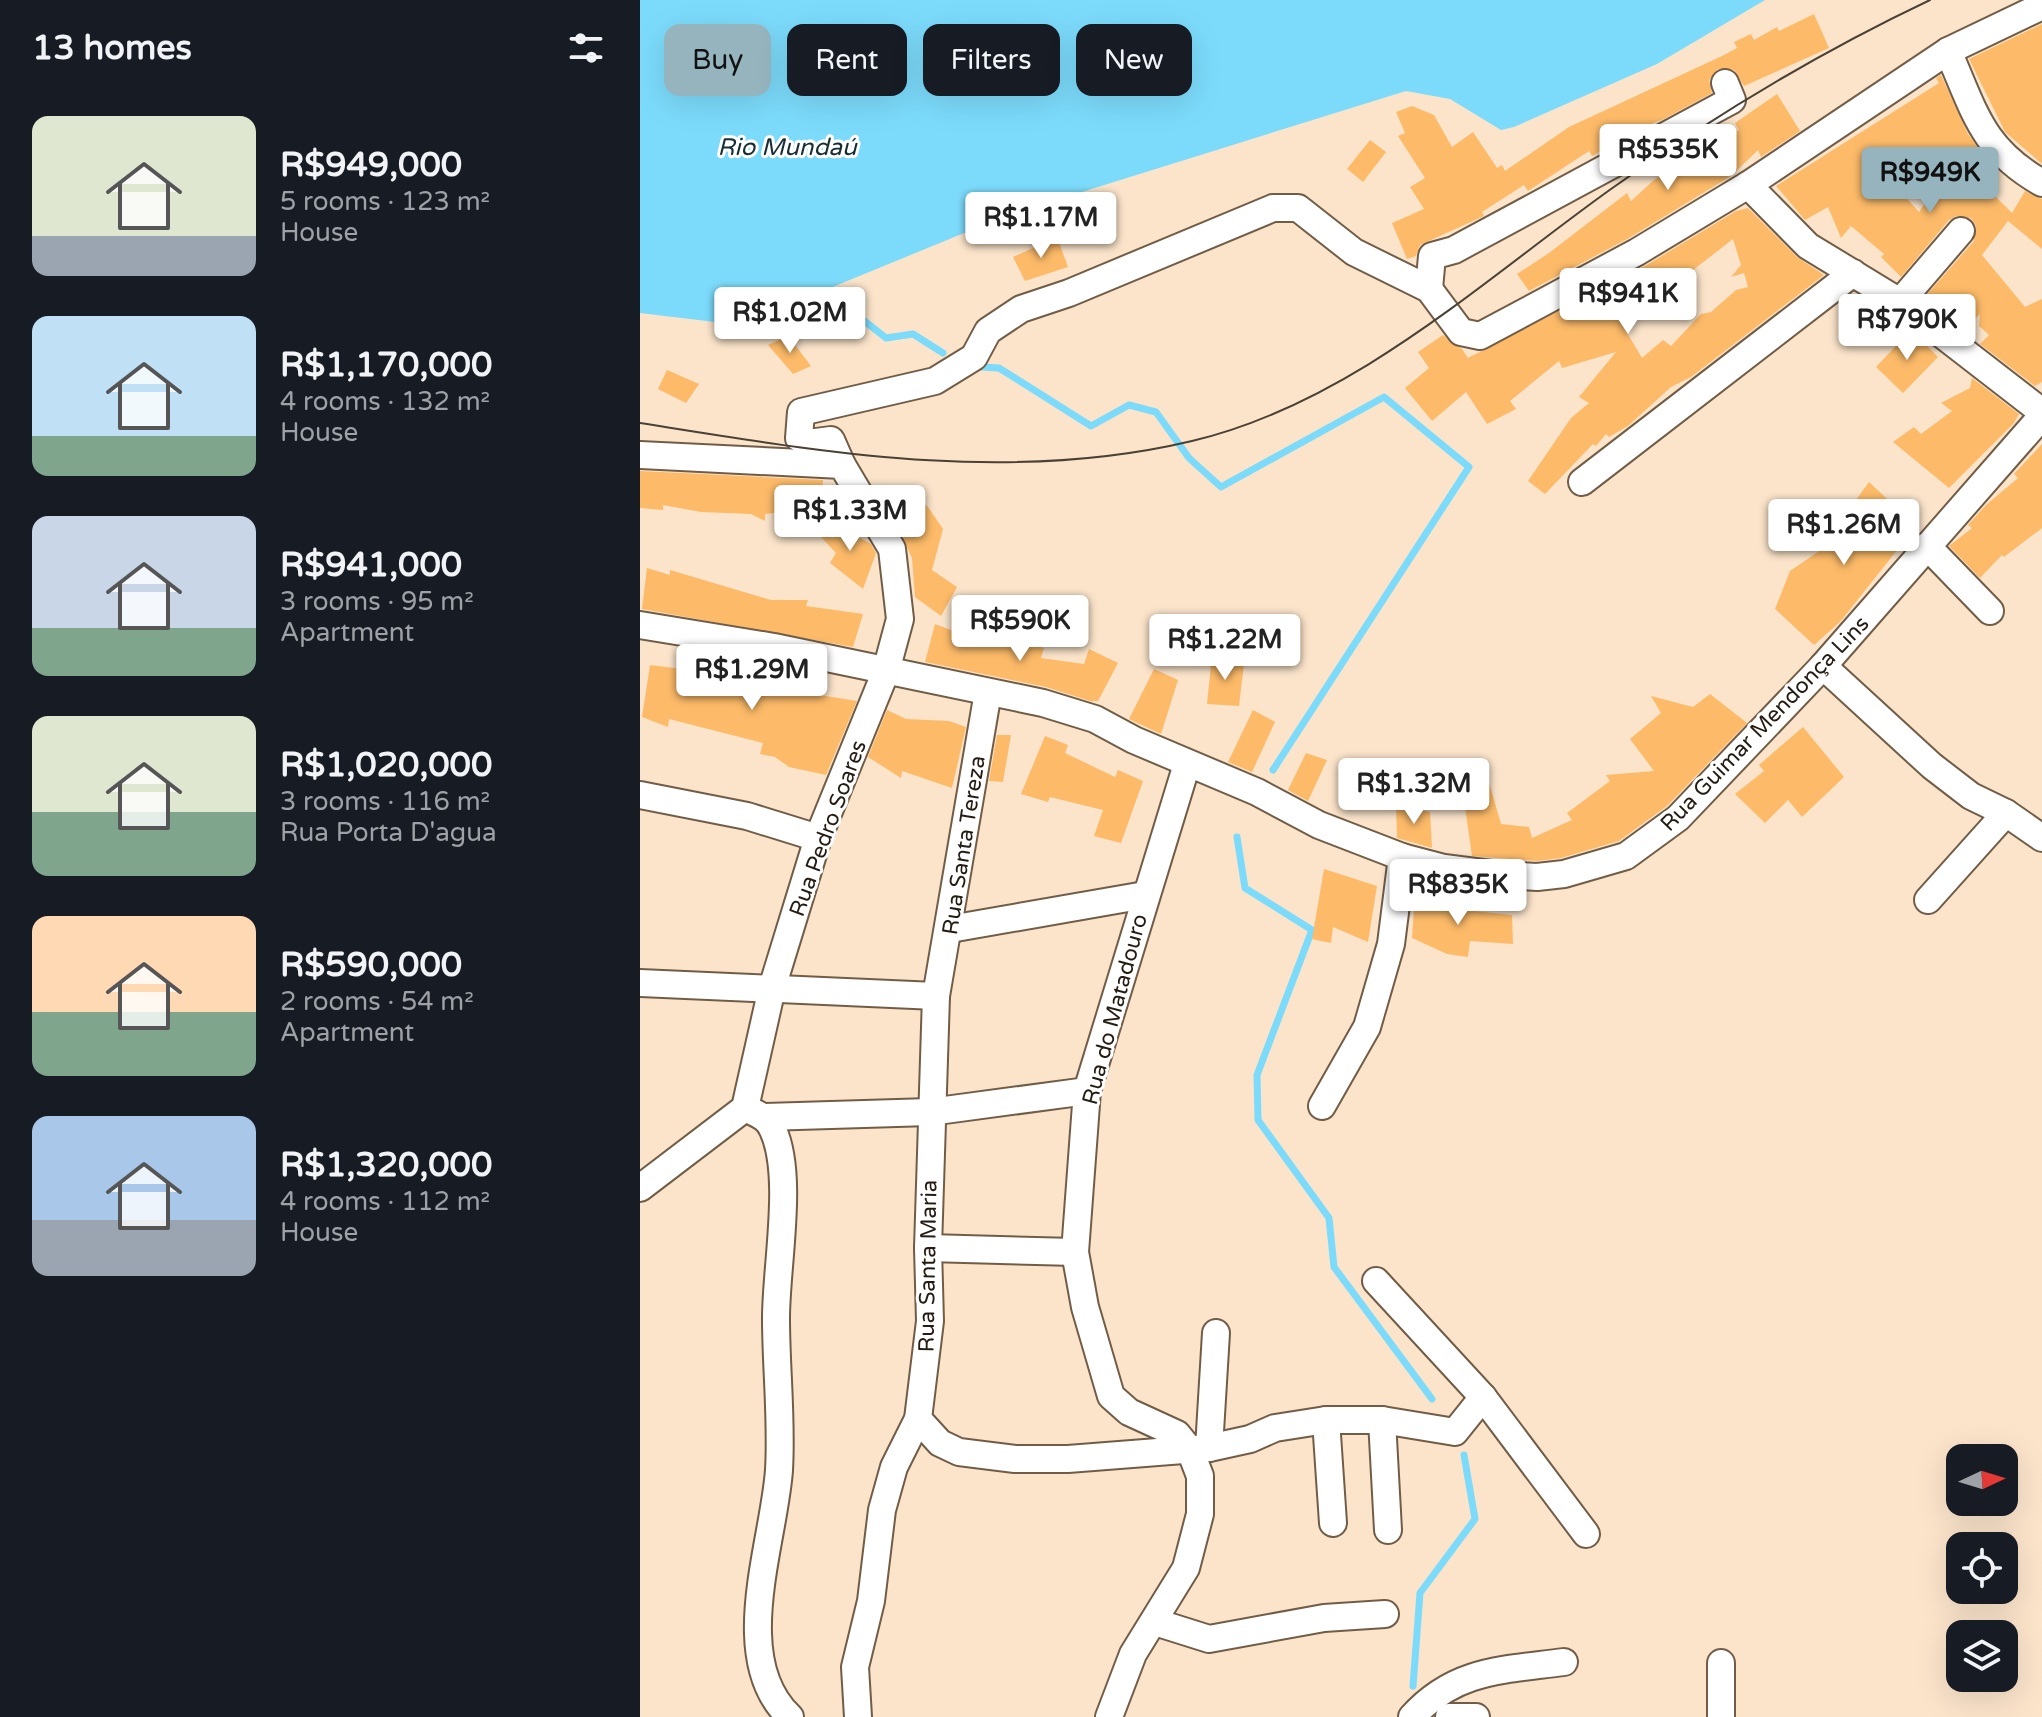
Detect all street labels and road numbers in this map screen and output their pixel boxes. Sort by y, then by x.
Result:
street label: Rua Guimar Mendonça Lins [1655,611,1874,837]
street label: Rua Pedro Soares [784,737,872,920]
street label: Rua Santa Tereza [937,754,991,937]
street label: Rua do Matadouro [1077,911,1153,1107]
street label: Rua Santa Maria [913,1180,943,1353]

